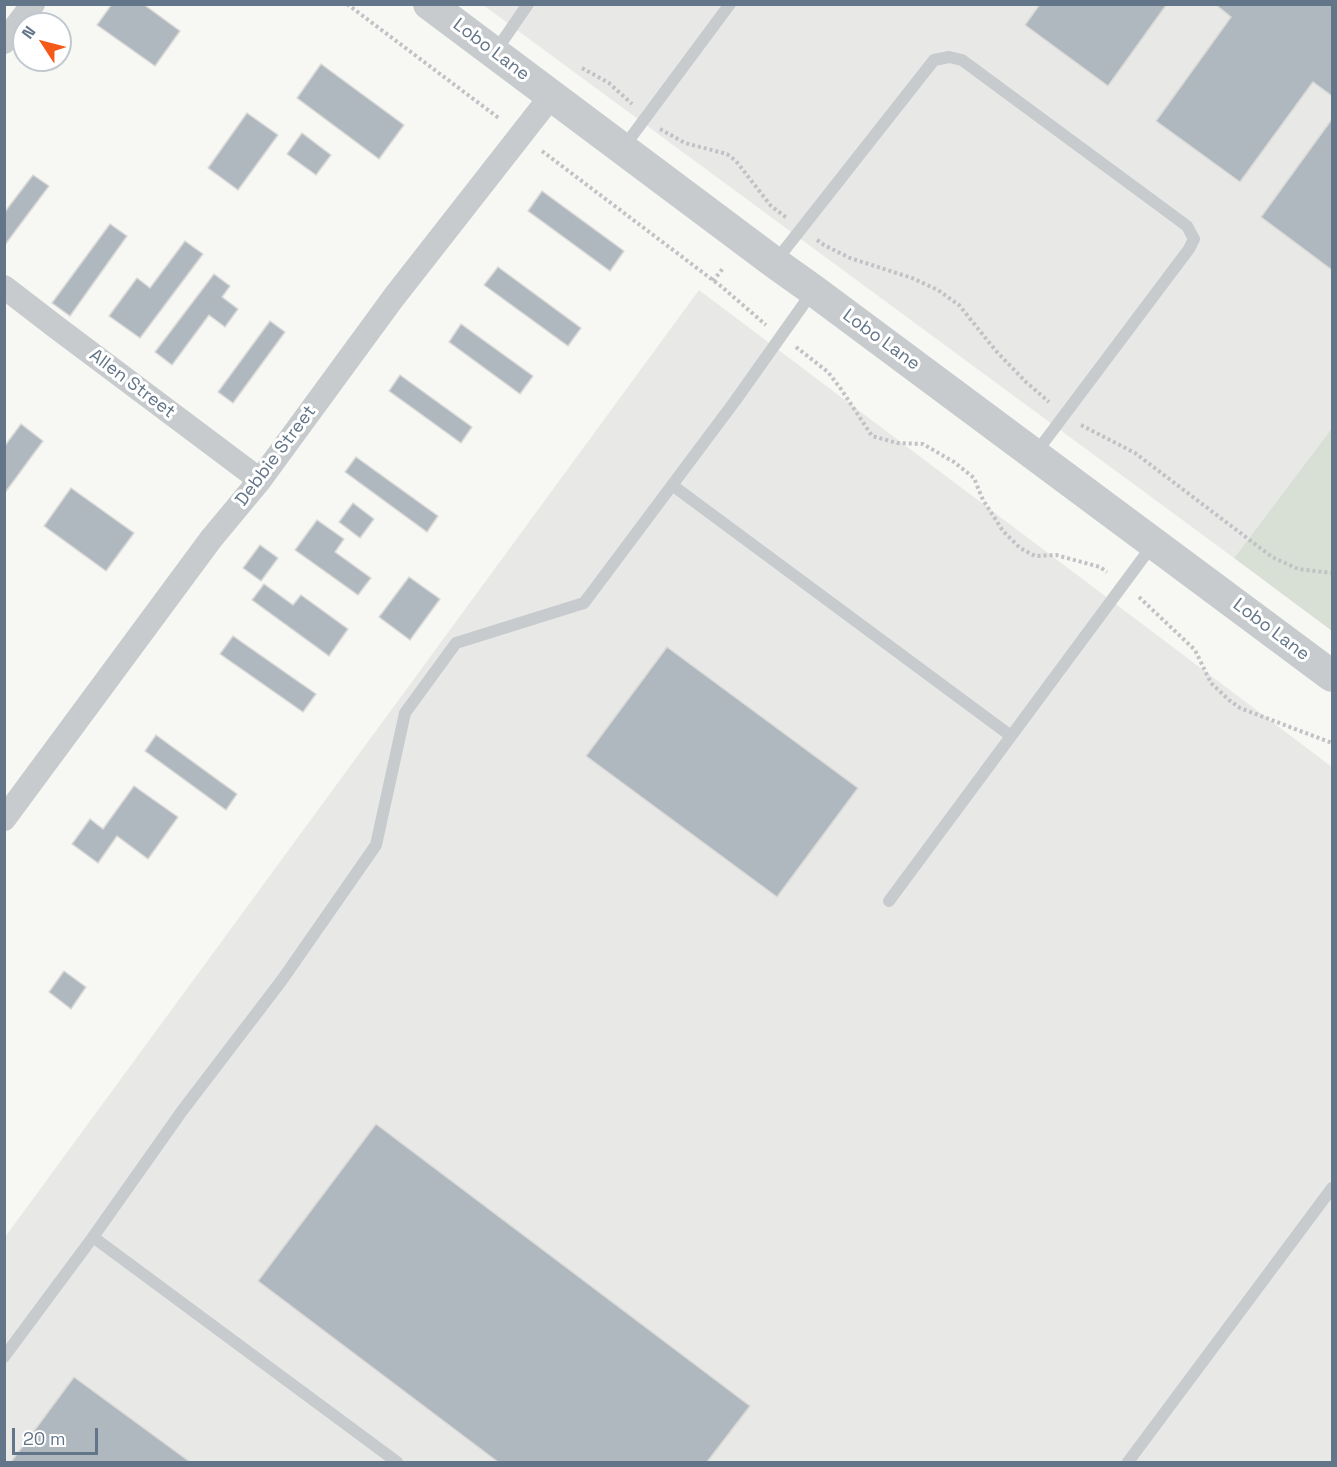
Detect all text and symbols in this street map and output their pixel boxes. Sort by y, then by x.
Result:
north arrow [12,12,72,72]
street label: Lobo Lane [449,14,533,86]
text: N [17,22,40,43]
street label: Lobo Lane [838,305,924,375]
street label: Allen Street [85,345,179,423]
street label: Debbie Street [231,401,321,511]
street label: Lobo Lane [1229,594,1313,666]
scale bar [15,1416,100,1454]
text: 20 m [23,1427,66,1450]

